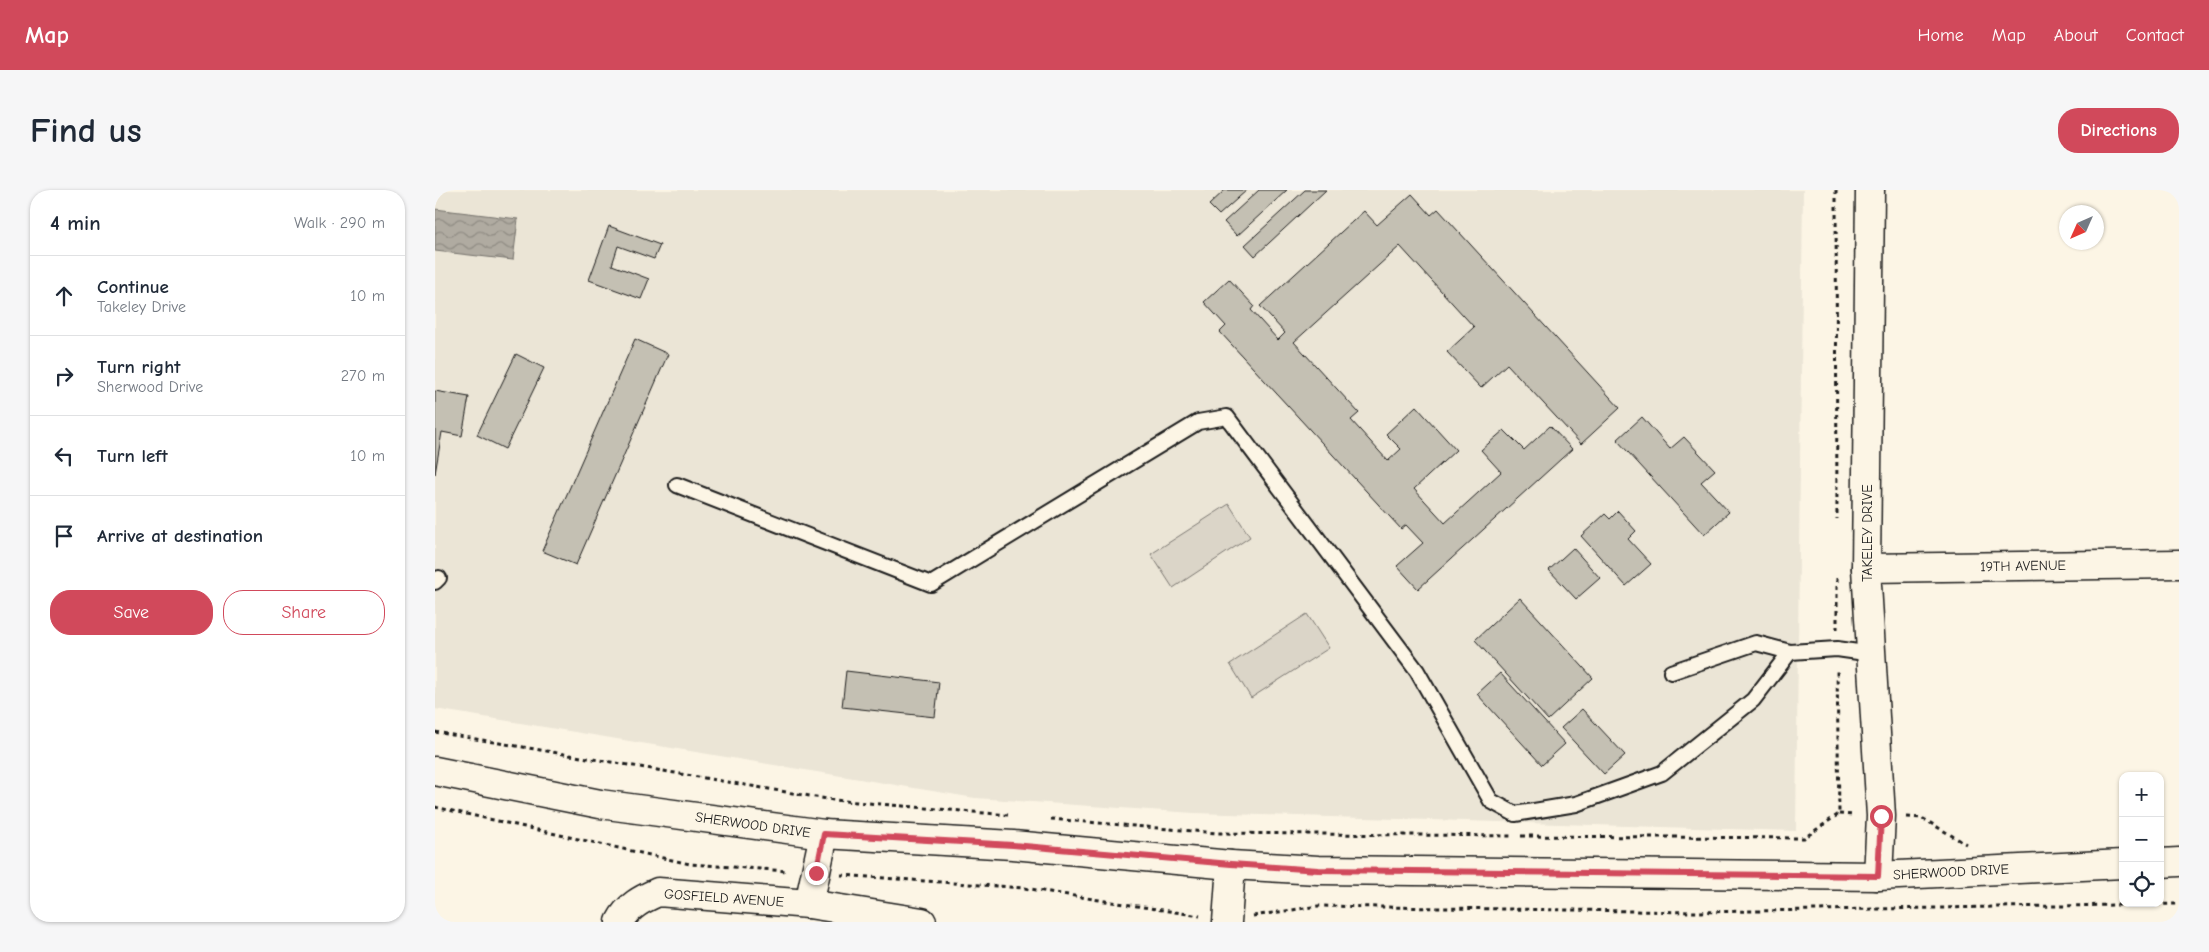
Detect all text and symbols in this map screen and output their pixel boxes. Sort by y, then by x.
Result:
text: Map [25,21,69,49]
text: Home [1917,25,1964,46]
text: Map [1992,25,2026,46]
text: About [2054,25,2098,46]
text: Contact [2126,25,2184,46]
button: Directions [2058,108,2179,153]
text: Find us [30,110,142,151]
north arrow [2059,205,2104,250]
text: 4 min [50,211,101,235]
text: Walk · 290 m [294,214,385,232]
text: Continue [97,276,169,298]
icon: ahead [50,282,78,310]
text: 10 m [350,287,385,305]
text: Takeley Drive [97,298,186,316]
text: Turn right [97,356,181,378]
icon: right [50,362,78,390]
text: 270 m [341,367,385,385]
text: Sherwood Drive [97,378,203,396]
icon: left [50,442,78,470]
text: Turn left [97,445,168,467]
text: 10 m [350,447,385,465]
street label: TAKELEY DRIVE [1859,484,1876,582]
icon: arrive [50,522,78,550]
text: Arrive at destination [97,525,263,547]
street label: 19TH AVENUE [1980,557,2066,575]
button: Save [50,590,213,635]
button: Share [223,590,385,635]
map controls [2119,772,2164,907]
button: + [2119,772,2164,817]
route start [1870,805,1893,828]
street label: SHERWOOD DRIVE [694,808,812,842]
button: − [2119,817,2164,862]
street label: SHERWOOD DRIVE [1892,860,2010,884]
route end [805,862,828,885]
button: locate [2119,862,2164,907]
street label: GOSFIELD AVENUE [664,885,784,911]

